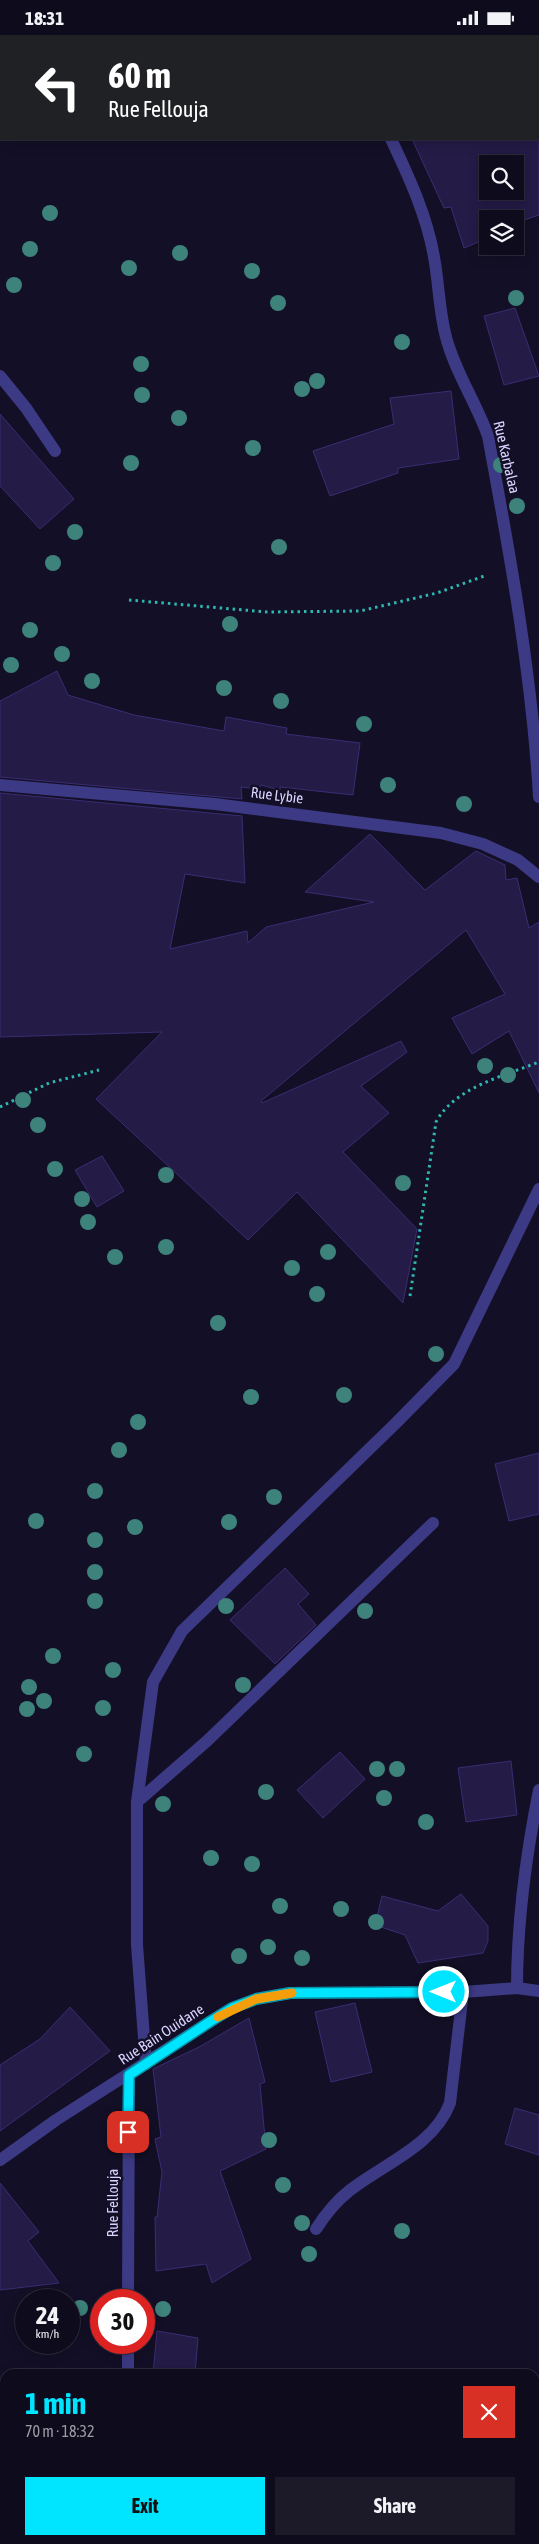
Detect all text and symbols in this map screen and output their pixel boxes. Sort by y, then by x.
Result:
text: 18:31 [25,7,64,29]
icon: left [25,55,90,120]
text: 60 m [108,55,171,95]
text: Rue Fellouja [108,96,209,122]
map controls [479,155,524,255]
button: search [479,155,524,200]
button: layers [479,210,524,255]
street label: Rue Karbalaa [490,419,524,495]
street label: Rue Lybie [250,783,304,807]
position arrow [417,1965,469,2017]
street label: Rue Bain Ouidane [115,2000,207,2068]
pin [107,2111,149,2153]
icon: arrive [114,2118,142,2146]
street label: Rue Fellouja [104,2169,121,2237]
speed limit sign: 30 [90,2289,155,2354]
text: 24 [36,2301,59,2329]
text: km/h [36,2327,59,2341]
text: 1 min [25,2386,86,2420]
button: close [463,2386,515,2438]
text: 70 m · 18:32 [25,2422,95,2440]
button: Exit [25,2477,265,2535]
button: Share [275,2477,515,2535]

